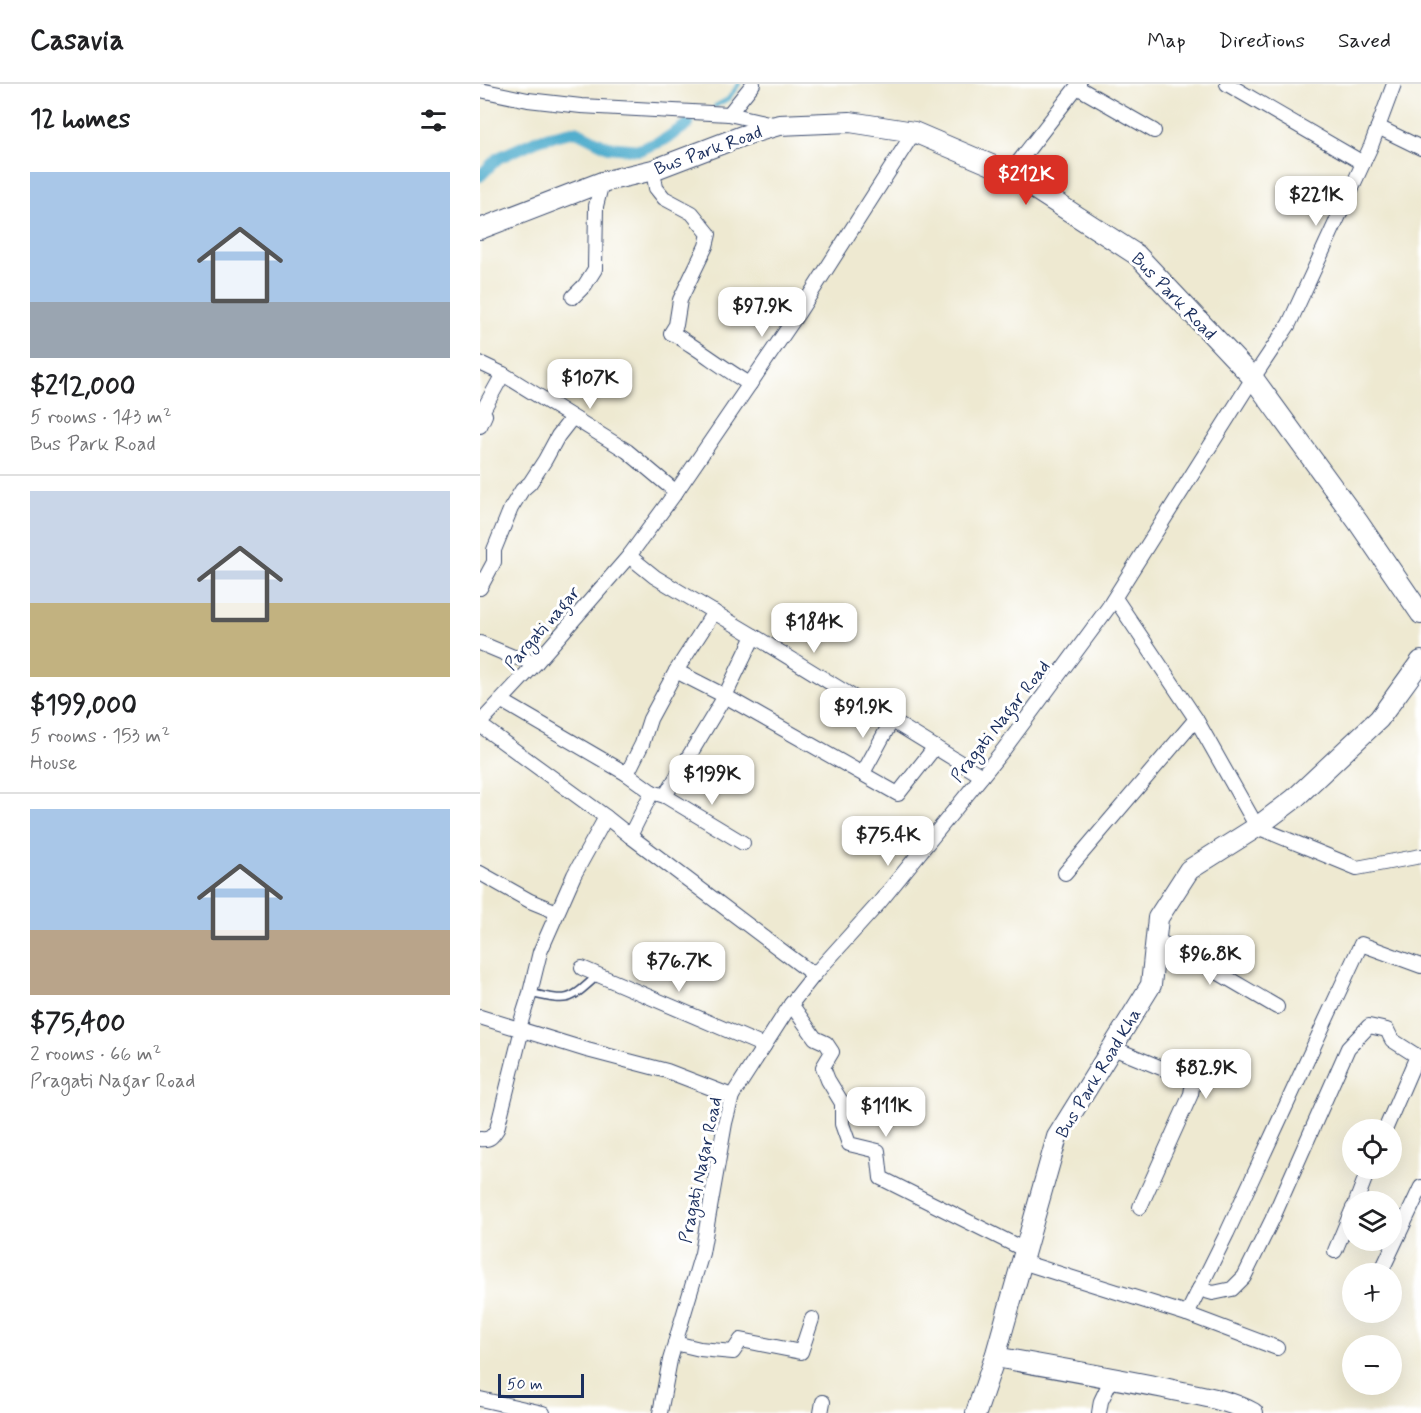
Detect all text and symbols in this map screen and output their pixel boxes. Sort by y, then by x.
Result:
text: Casavia [30,23,124,60]
text: Map [1147,27,1186,55]
text: Directions [1219,27,1305,55]
text: Saved [1338,27,1391,55]
text: 12 homes [30,103,130,137]
icon: filters [417,104,450,137]
street label: Bus Park Road [651,120,766,182]
pin: $212K [984,155,1068,206]
text: $212K [998,161,1054,188]
pin: $221K [1274,176,1358,227]
text: $221K [1289,182,1343,209]
icon: home [186,211,294,319]
street label: Bus Park Road [1125,248,1221,346]
pin: $97.9K [713,287,811,338]
text: $97.9K [732,293,792,320]
pin: $107K [548,359,632,410]
text: $107K [561,365,619,392]
text: $212,000 [30,370,135,404]
text: 5 rooms · 143 m² [30,404,172,431]
text: Bus Park Road [30,431,156,458]
icon: home [186,530,294,638]
street label: Pargati nagar [499,581,588,677]
pin: $184K [772,603,856,654]
text: $184K [785,609,843,636]
street label: Pragati Nagar Road [946,656,1058,789]
pin: $91.9K [814,688,912,739]
text: $199,000 [30,689,137,723]
text: $91.9K [834,694,892,721]
text: 5 rooms · 153 m² [30,723,170,750]
text: House [30,750,77,777]
pin: $199K [670,755,754,806]
text: $199K [683,761,741,788]
pin: $75.4K [839,816,937,867]
text: $75.4K [856,822,920,849]
icon: home [186,848,294,956]
pin: $96.8K [1161,935,1259,986]
text: $96.8K [1179,941,1241,968]
pin: $76.7K [630,942,728,993]
text: $76.7K [646,948,712,975]
street label: Bus Park Road Kha [1051,1004,1147,1143]
text: $75,400 [30,1007,125,1041]
text: 2 rooms · 66 m² [30,1041,161,1068]
pin: $82.9K [1157,1049,1255,1100]
text: $82.9K [1175,1055,1237,1082]
text: Pragati Nagar Road [30,1068,195,1095]
pin: $111K [844,1087,928,1138]
text: $111K [860,1093,912,1120]
street label: Pragati Nagar Road [674,1095,730,1246]
map controls [1342,1119,1402,1395]
button: locate [1342,1119,1402,1179]
button: layers [1342,1191,1402,1251]
button: + [1342,1263,1402,1323]
button: − [1342,1335,1402,1395]
scale bar [498,1371,584,1398]
text: 50 m [507,1374,543,1395]

